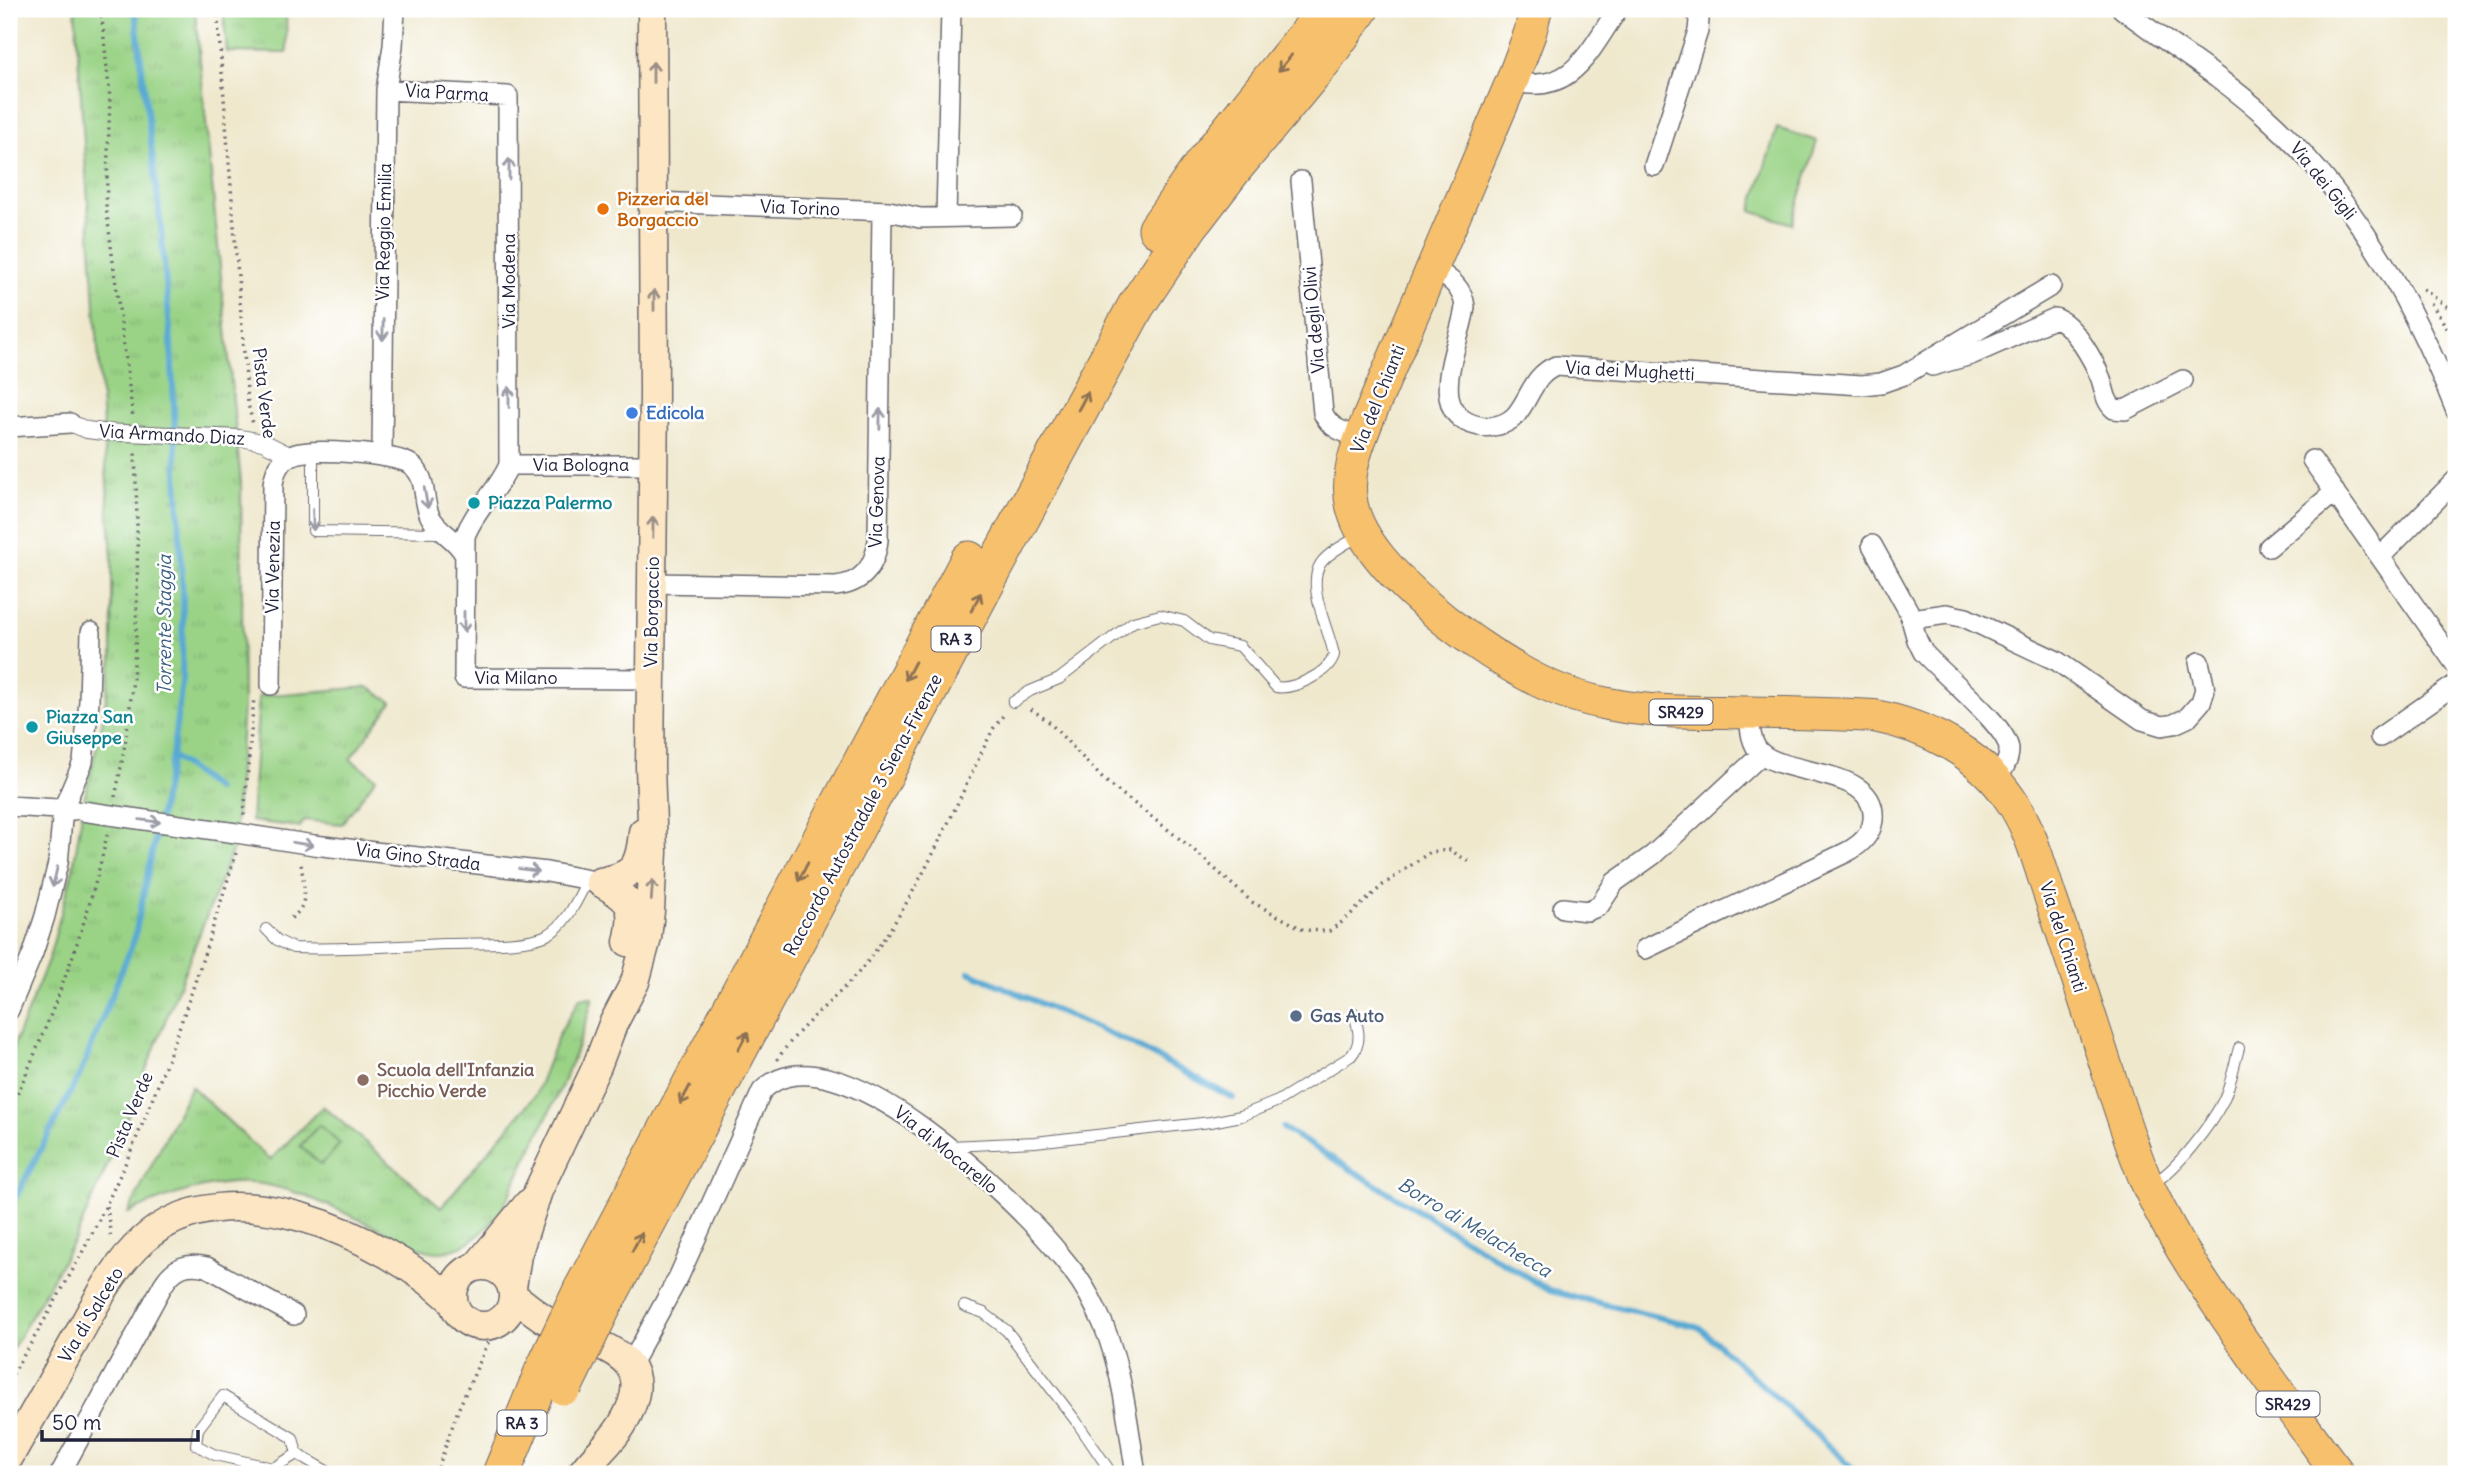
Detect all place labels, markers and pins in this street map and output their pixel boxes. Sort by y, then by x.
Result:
place label: Pizzeria del Borgaccio [617,187,709,231]
marker: Pizzeria del Borgaccio [595,201,611,217]
place label: Edicola [646,401,704,424]
marker: Edicola [624,405,640,421]
place label: Piazza Palermo [488,491,612,514]
marker: Piazza Palermo [466,495,482,511]
place label: Piazza San Giuseppe [46,705,134,749]
marker: Piazza San Giuseppe [24,719,40,735]
place label: Gas Auto [1310,1004,1384,1027]
marker: Gas Auto [1288,1008,1304,1024]
place label: Scuola dell'Infanzia Picchio Verde [377,1058,534,1102]
marker: Scuola dell'Infanzia Picchio Verde [355,1072,371,1088]

